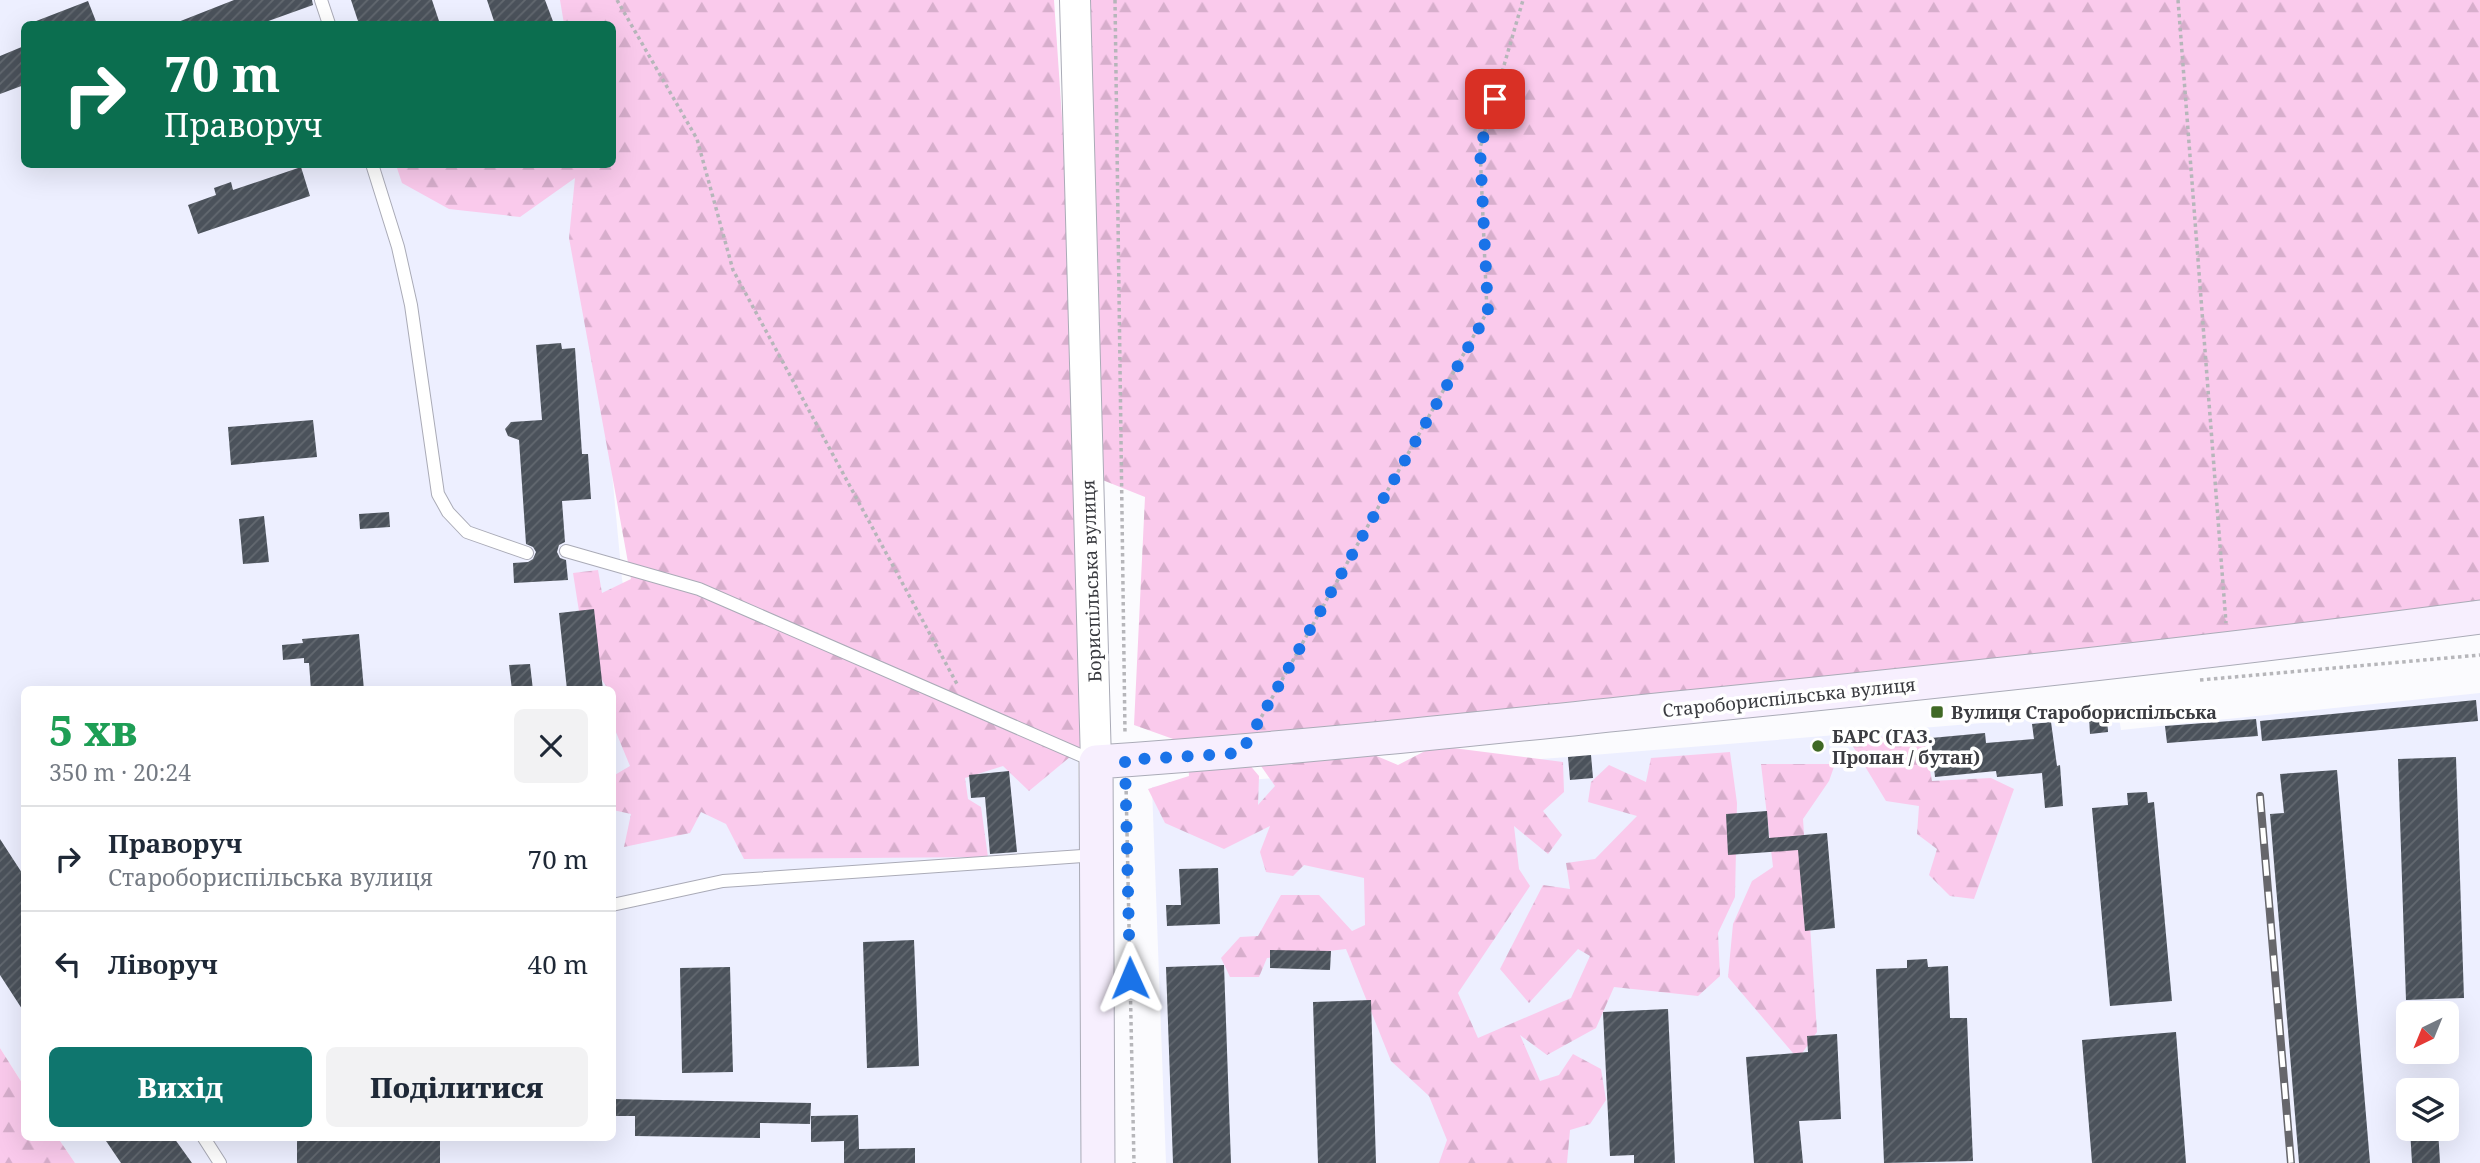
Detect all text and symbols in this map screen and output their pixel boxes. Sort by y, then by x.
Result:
text: 70 m [164,40,280,106]
icon: right [49,49,140,140]
pin [1465,69,1525,129]
icon: arrive [1476,80,1514,118]
text: Праворуч [164,103,323,146]
street label: Бориспільська вулиця [1075,479,1107,683]
street label: Старобориспільська вулиця [1661,672,1917,722]
place label: Вулиця Старобориспільська [1951,700,2217,724]
text: 5 хв [49,701,137,758]
marker: Вулиця Старобориспільська [1929,704,1945,720]
button: close [514,709,588,783]
place label: БАРС (ГАЗ. Пропан / бутан) [1832,724,1980,769]
marker: БАРС (ГАЗ. Пропан / бутан) [1810,738,1826,754]
text: 350 m · 20:24 [49,756,191,788]
text: Праворуч [108,825,242,861]
icon: right [49,840,87,878]
text: 70 m [528,841,588,877]
text: Старобориспільська вулиця [108,861,433,893]
position arrow [1093,941,1167,1015]
icon: left [49,945,87,983]
text: Ліворуч [108,946,218,982]
text: 40 m [528,946,588,982]
north arrow [2396,1001,2459,1064]
map controls [2396,1001,2459,1141]
button: Вихід [49,1047,312,1127]
button: Поділитися [326,1047,588,1127]
button: layers [2396,1078,2459,1141]

